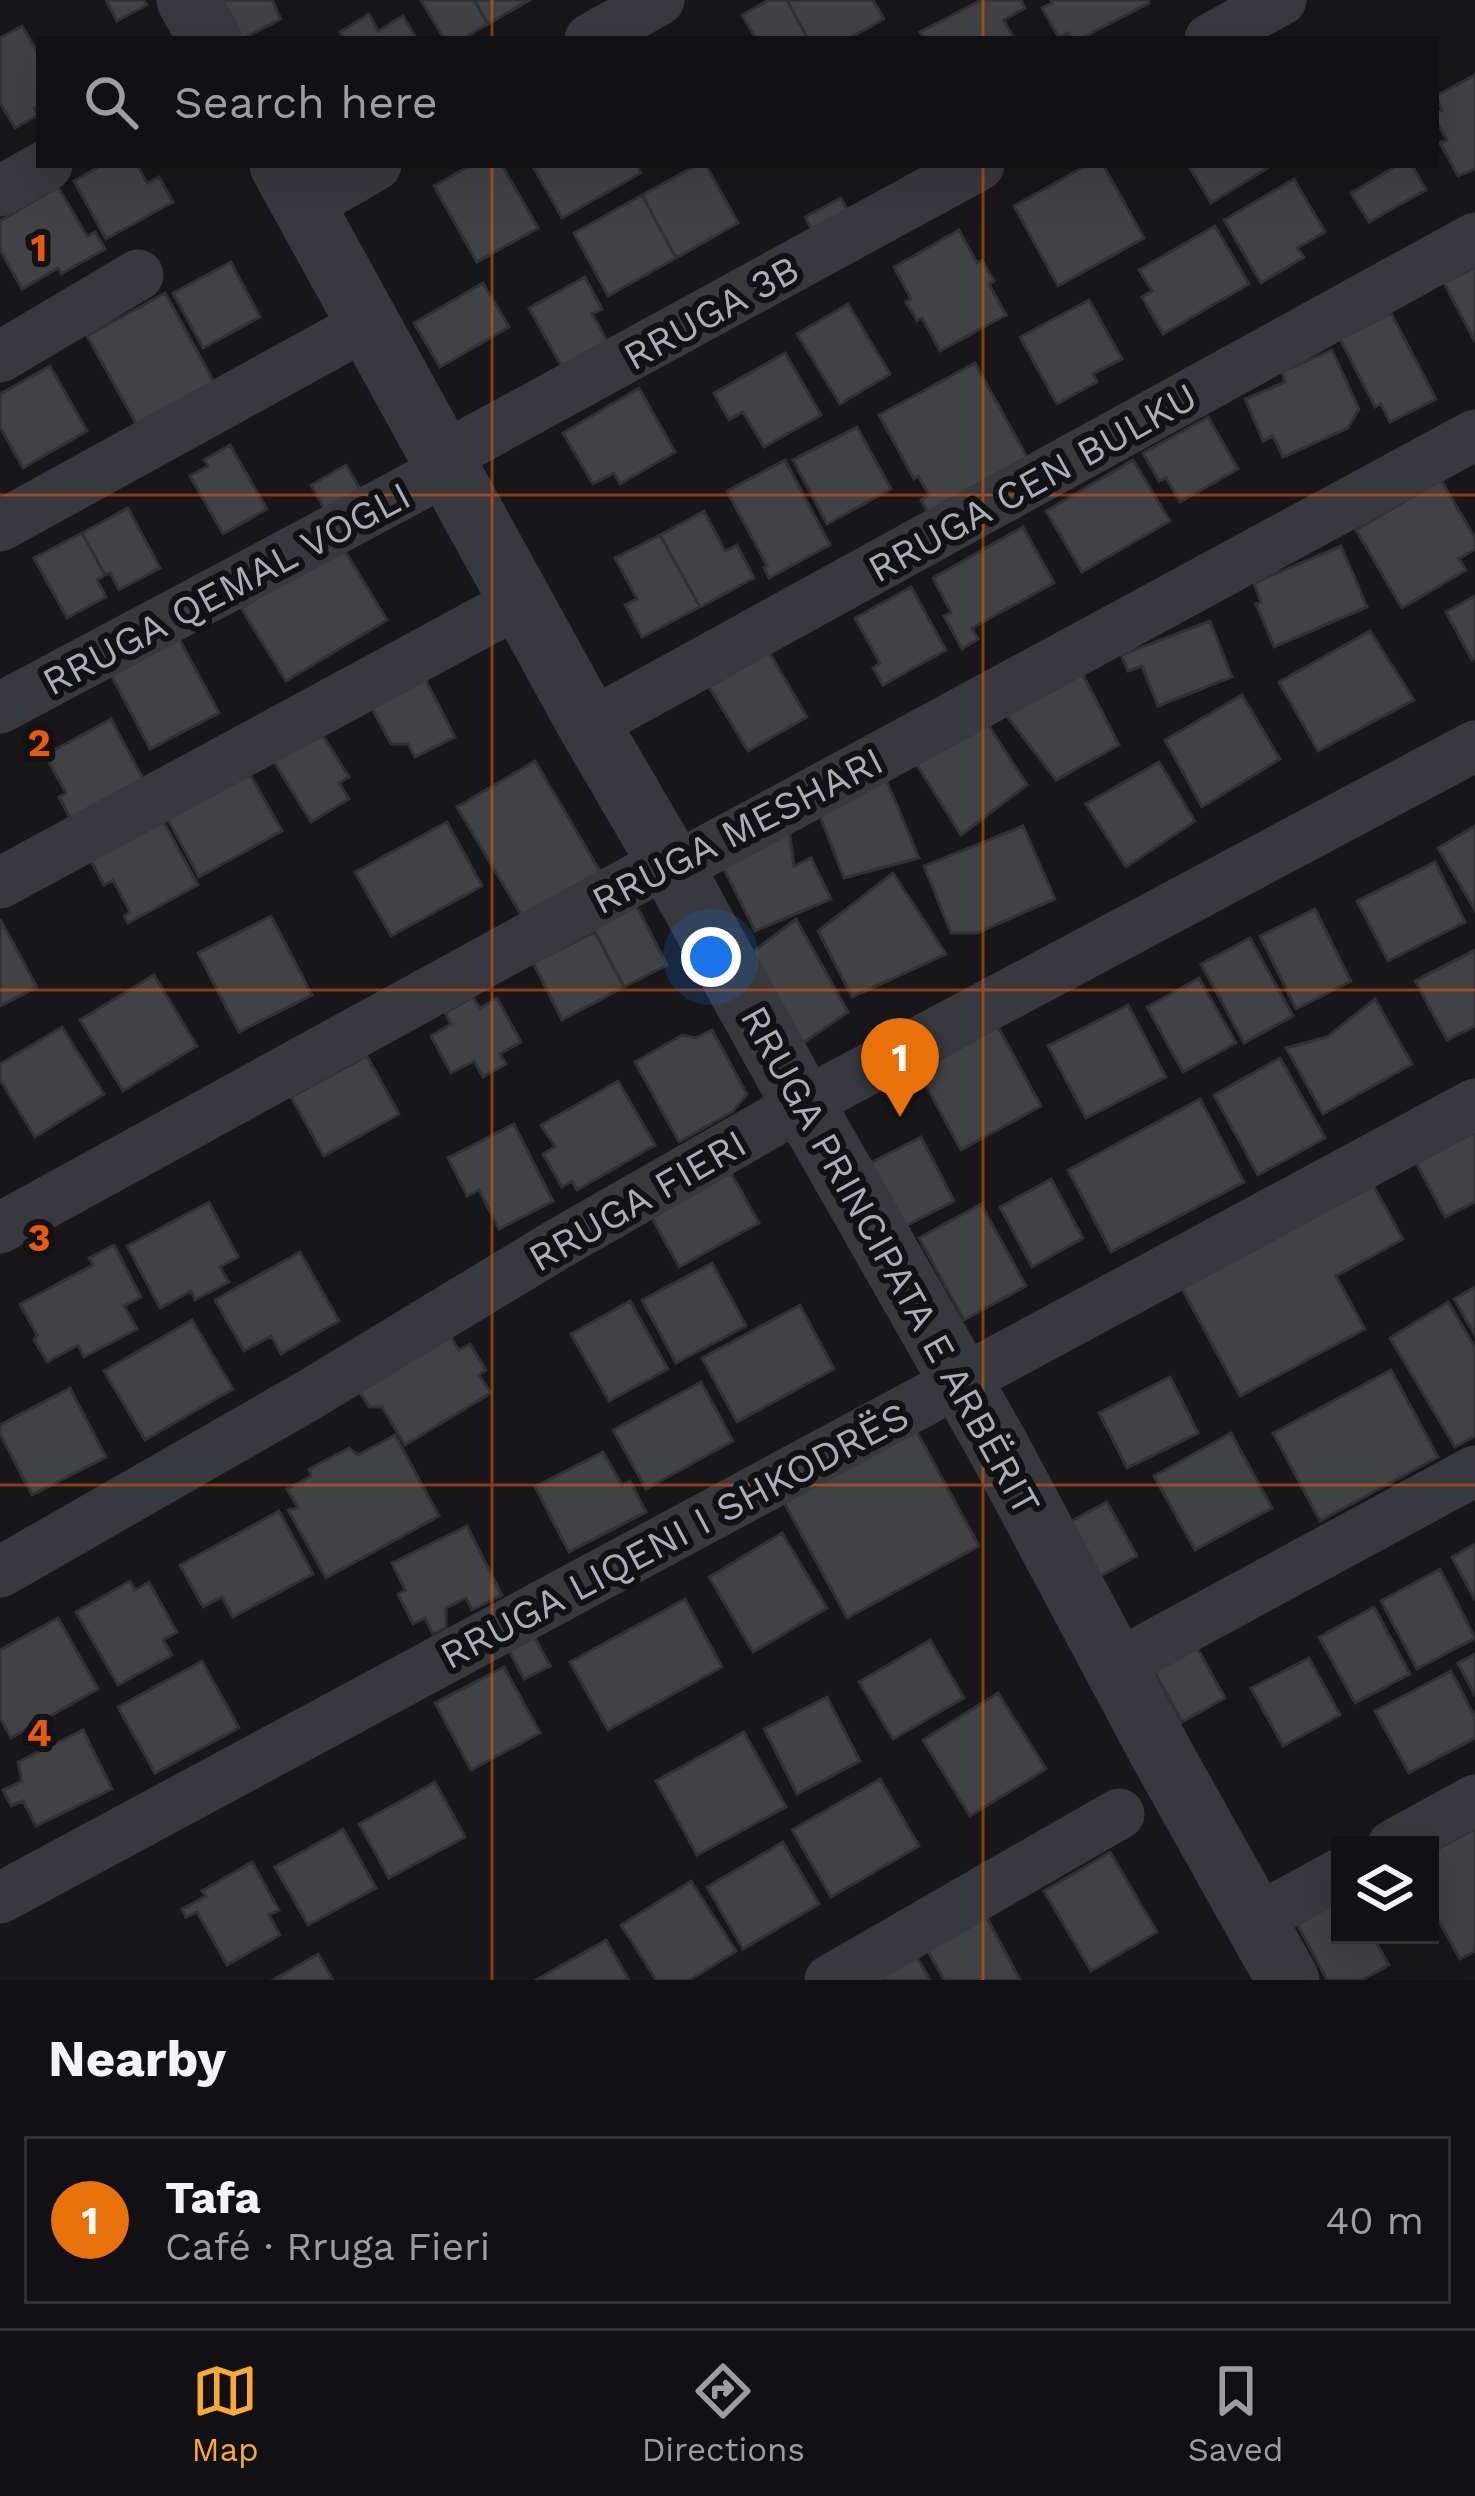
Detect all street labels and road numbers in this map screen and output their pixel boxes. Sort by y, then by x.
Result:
street label: RRUGA 3B [616,246,807,379]
street label: RRUGA CEN BULKU [860,373,1204,591]
street label: RRUGA QEMAL VOGLI [35,472,418,704]
street label: RRUGA MESHARI [584,738,890,923]
street label: RRUGA PRINCIPATA E ARBËRIT [732,998,1050,1522]
street label: RRUGA FIERI [521,1120,754,1281]
street label: RRUGA LIQENI I SHKODRËS [433,1393,916,1678]

